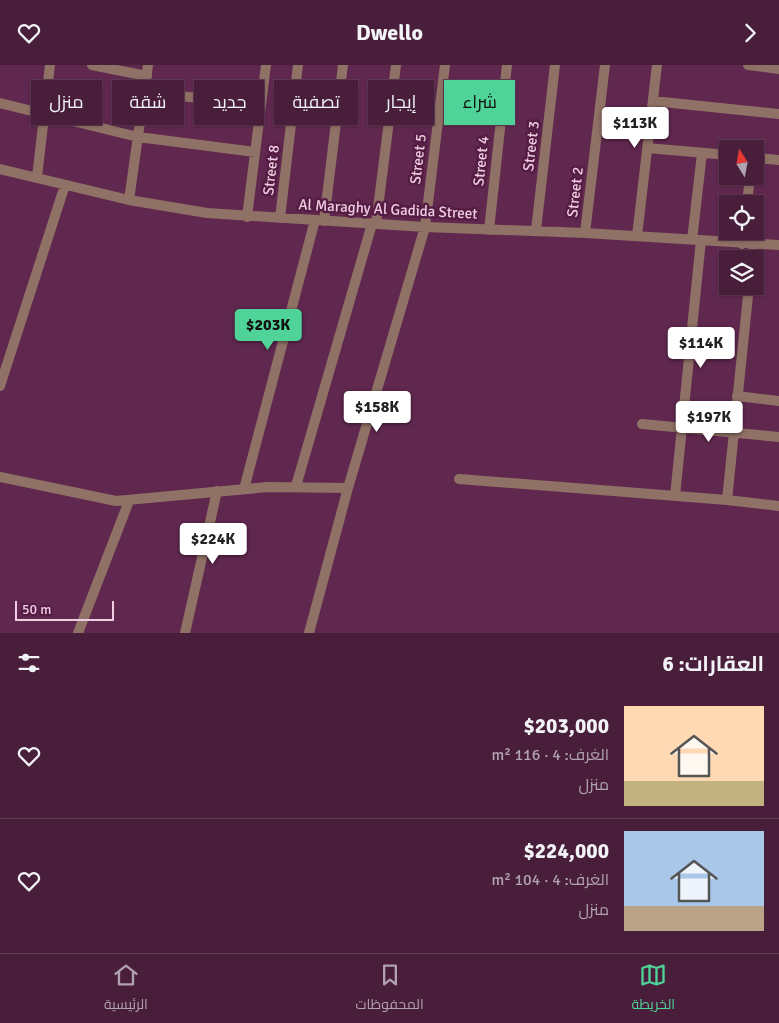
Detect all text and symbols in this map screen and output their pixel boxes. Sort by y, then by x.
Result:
icon: heart [15,19,43,47]
text: Dwello [356,19,423,46]
icon: forward [736,19,764,47]
chip: منزل [31,80,102,125]
chip: شقة [112,80,184,125]
chip: جديد [194,80,264,125]
chip: تصفية [274,80,358,125]
chip: إيجار [368,80,434,125]
chip: شراء [444,80,515,125]
pin: $113K [600,107,670,149]
text: $113K [613,113,657,133]
street label: Street 3 [519,120,543,172]
street label: Street 5 [406,133,430,185]
street label: Street 4 [469,135,493,187]
north arrow [719,140,764,185]
map controls [719,140,764,295]
street label: Street 8 [259,144,283,196]
street label: Street 2 [563,166,587,218]
street label: Al Maraghy Al Gadida Street [298,195,478,223]
button: locate [719,195,764,240]
button: layers [719,250,764,295]
pin: $203K [233,309,303,351]
text: $203K [246,315,290,335]
pin: $114K [666,327,736,369]
text: $114K [679,333,723,353]
pin: $158K [342,391,412,433]
text: $158K [355,397,399,417]
pin: $197K [674,401,744,443]
text: $197K [687,407,731,427]
pin: $224K [178,523,248,565]
text: $224K [191,529,235,549]
scale bar [15,598,114,621]
text: 50 m [22,601,51,618]
icon: filters [15,649,43,677]
text: العقارات: 6 [663,651,764,677]
text: $203,000 [523,713,609,739]
icon: home [664,726,724,786]
icon: heart [15,742,43,770]
text: الغرف: 4 · 116 m² [491,745,609,765]
text: منزل [579,775,609,795]
text: $224,000 [523,838,609,864]
icon: home [664,851,724,911]
icon: heart [15,867,43,895]
text: الغرف: 4 · 104 m² [491,870,609,890]
text: منزل [579,900,609,920]
tab: الرئيسية [104,961,148,1017]
tab: المحفوظات [356,961,424,1017]
tab: الخريطة [631,961,675,1017]

